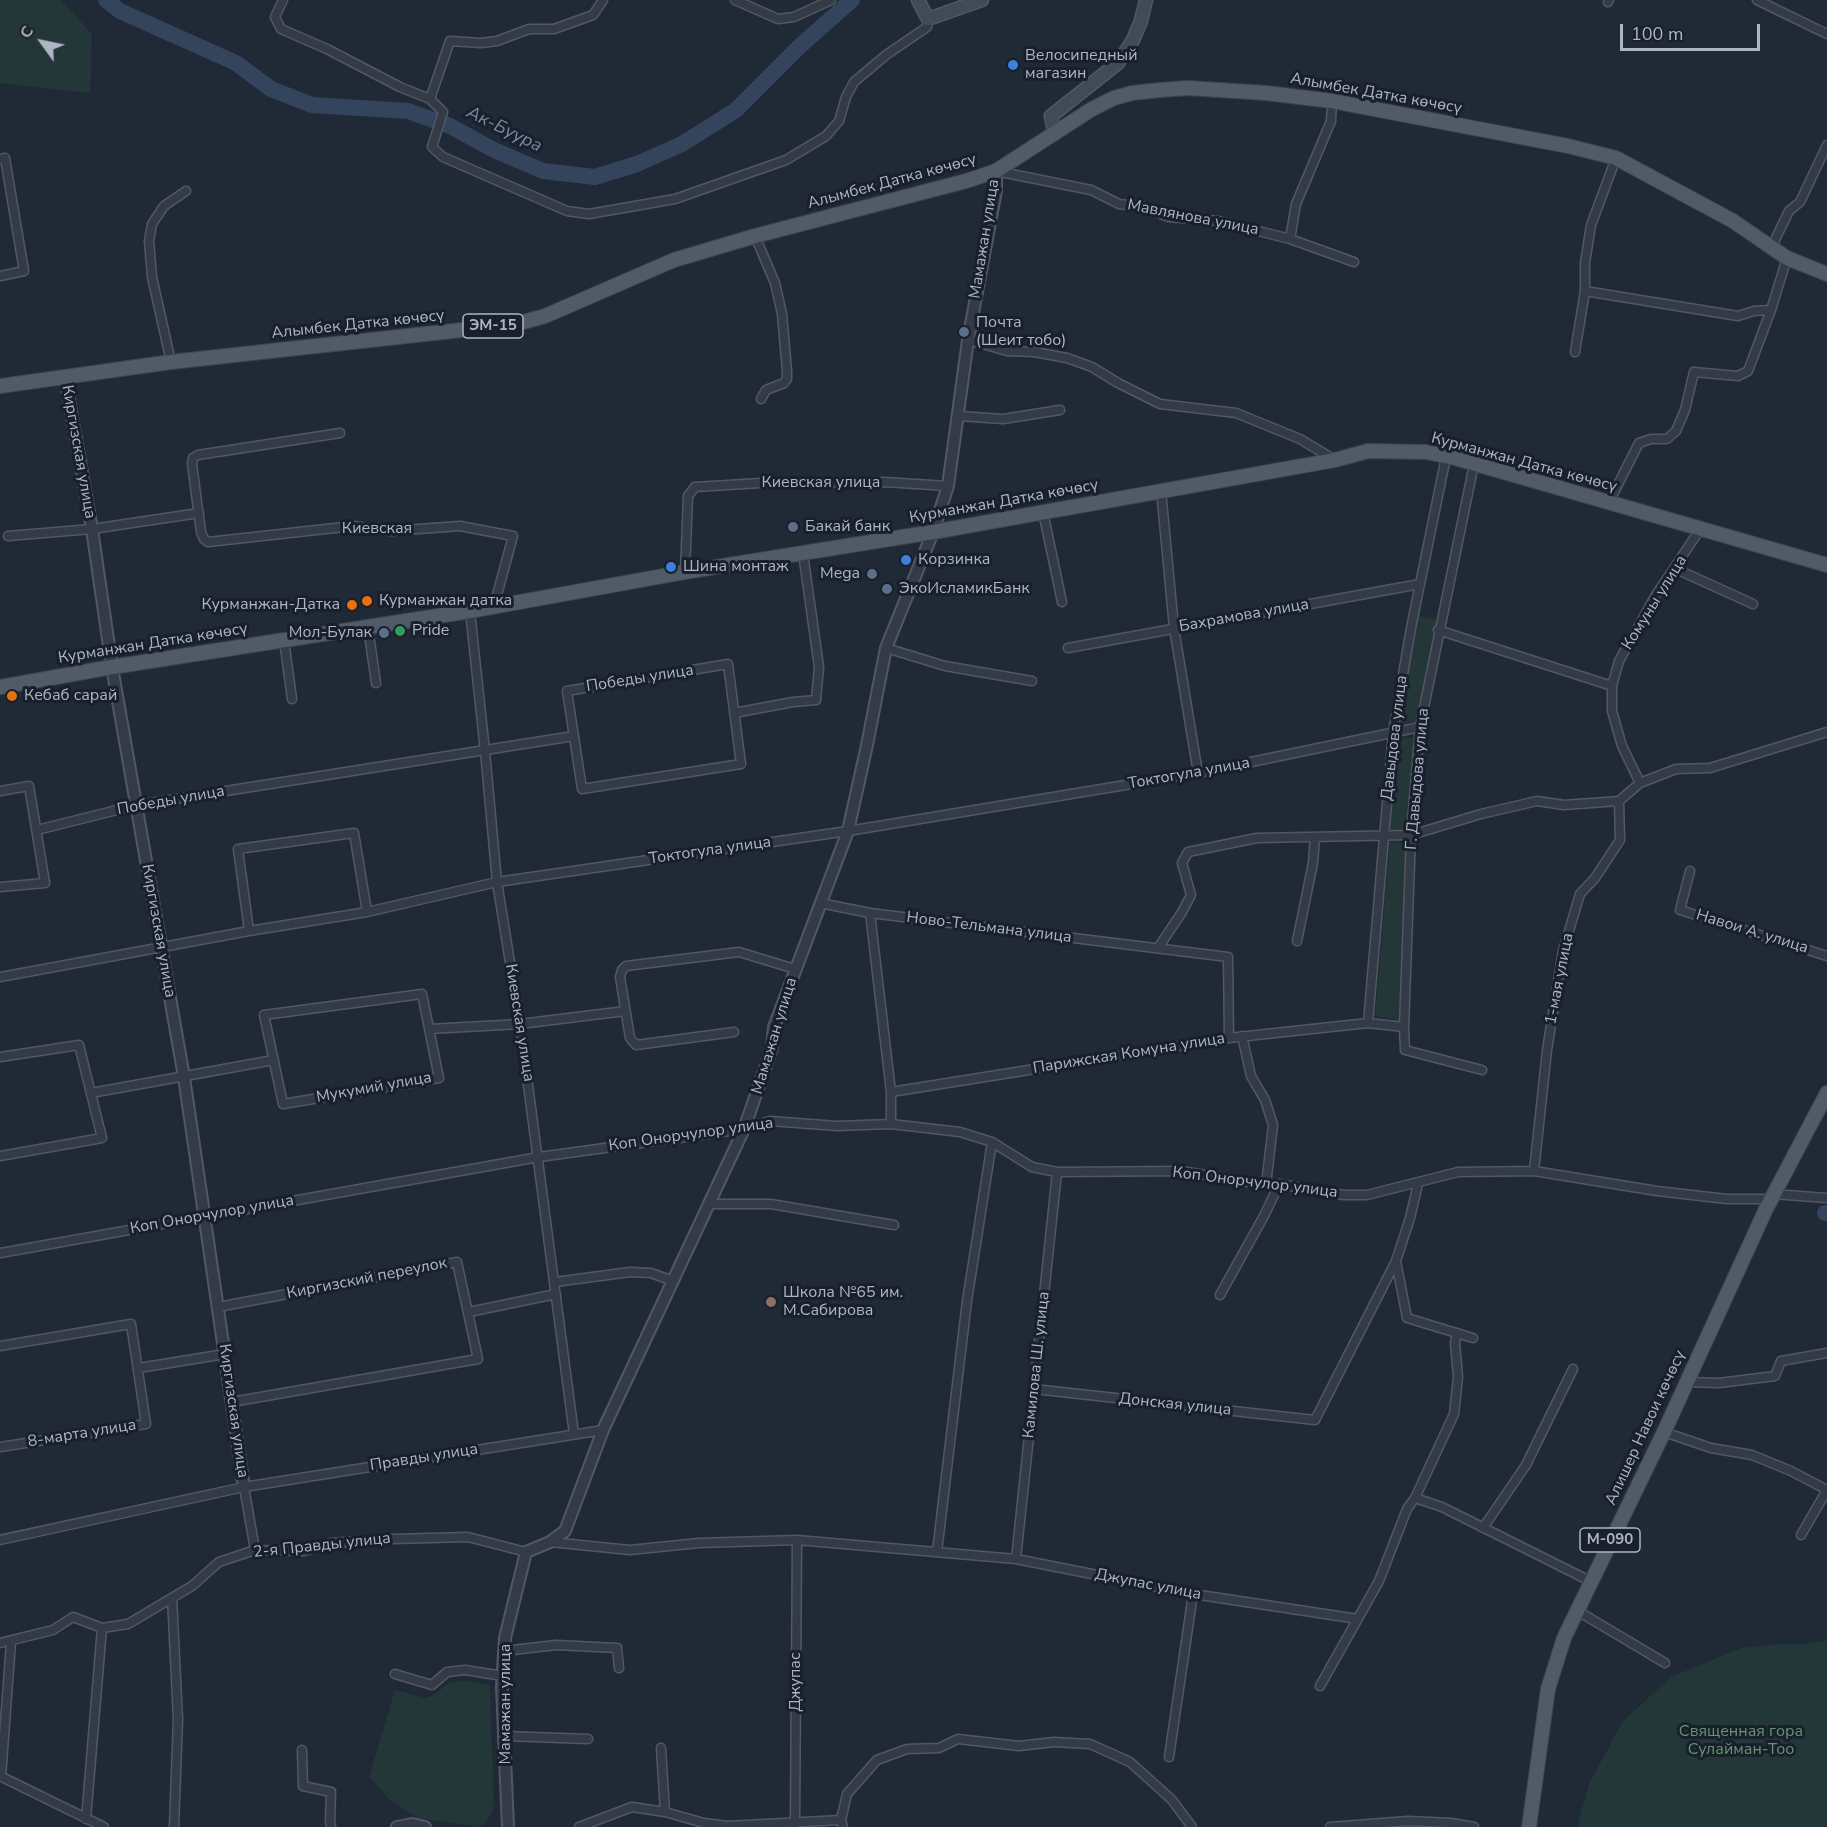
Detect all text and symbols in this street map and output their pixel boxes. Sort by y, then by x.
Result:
north arrow [12,12,72,72]
scale bar [1623,12,1762,50]
text: С [15,22,39,43]
text: 100 m [1631,22,1683,46]
place label: Велосипедный магазин [1025,46,1138,84]
marker: Велосипедный магазин [1006,58,1020,72]
street label: Алымбек Датка көчөсү [1289,69,1463,119]
water label: Ак-Буура [463,102,545,158]
street label: Алымбек Датка көчөсү [806,150,978,214]
street label: Мамажан улица [966,178,1004,300]
street label: Мавлянова улица [1126,196,1260,240]
street label: Алымбек Датка көчөсү [271,306,445,344]
place label: Почта (Шеит тобо) [976,313,1066,351]
road number: ЭМ-15 [463,314,523,338]
marker: Почта (Шеит тобо) [957,325,971,339]
street label: Киргизская улица [57,384,99,520]
street label: Курманжан Датка көчөсү [1429,429,1619,497]
street label: Киевская улица [762,473,880,493]
street label: Курманжан Датка көчөсү [908,476,1100,528]
place label: Бакай банк [805,517,890,537]
street label: Киевская [342,519,412,539]
marker: Бакай банк [786,520,800,534]
place label: Корзинка [918,550,990,570]
street label: Комуны улица [1618,552,1692,654]
marker: Корзинка [899,553,913,567]
place label: Шина монтаж [683,557,789,577]
marker: Шина монтаж [664,560,678,574]
place label: Mega [820,564,860,584]
marker: Mega [865,567,879,581]
place label: ЭкоИсламикБанк [899,579,1030,599]
marker: ЭкоИсламикБанк [880,582,894,596]
place label: Курманжан датка [379,591,512,611]
marker: Курманжан датка [360,594,374,608]
place label: Курманжан-Датка [202,595,340,615]
street label: Бахрамова улица [1178,595,1310,637]
marker: Курманжан-Датка [345,598,359,612]
street label: Курманжан Датка көчөсү [57,620,249,668]
place label: Pride [412,621,449,641]
place label: Мол-Булак [289,623,372,643]
marker: Pride [393,624,407,638]
marker: Мол-Булак [377,626,391,640]
street label: Победы улица [585,661,695,697]
street label: Давыдова улица [1378,674,1412,802]
place label: Кебаб сарай [24,686,117,706]
marker: Кебаб сарай [5,689,19,703]
street label: Г. Давыдова улица [1402,707,1434,851]
street label: Токтогула улица [1127,754,1251,794]
street label: Победы улица [116,782,226,820]
street label: Токтогула улица [648,833,772,869]
street label: Киргизская улица [137,863,179,999]
street label: Навои А. улица [1694,906,1810,958]
street label: Ново-Тельмана улица [905,908,1073,948]
street label: 1-мая улица [1542,932,1578,1026]
street label: Киевская улица [500,963,538,1083]
street label: Мамажан улица [748,975,802,1097]
street label: Парижская Комуна улица [1032,1029,1226,1079]
street label: Мукумий улица [315,1068,433,1108]
street label: Коп Онорчулор улица [607,1114,775,1156]
street label: Коп Онорчулор улица [1171,1163,1339,1203]
street label: Коп Онорчулор улица [129,1191,295,1239]
street label: Киргизский переулок [285,1254,449,1304]
place label: Школа №65 им. М.Сабирова [783,1283,903,1321]
street label: Камилова Ш. улица [1020,1291,1054,1439]
marker: Школа №65 им. М.Сабирова [764,1295,778,1309]
street label: Киргизская улица [214,1343,252,1479]
street label: Алишер Навои көчөсү [1602,1348,1690,1508]
street label: Донская улица [1118,1390,1232,1420]
street label: 8-марта улица [26,1416,138,1452]
street label: Правды улица [369,1440,479,1476]
road number: М-090 [1580,1528,1640,1552]
street label: 2-я Правды улица [252,1529,392,1563]
street label: Джупас улица [1093,1565,1203,1605]
street label: Мамажан улица [496,1644,516,1764]
street label: Джупас [786,1653,806,1711]
park label: Священная гора Сулайман-Тоо [1679,1722,1803,1760]

